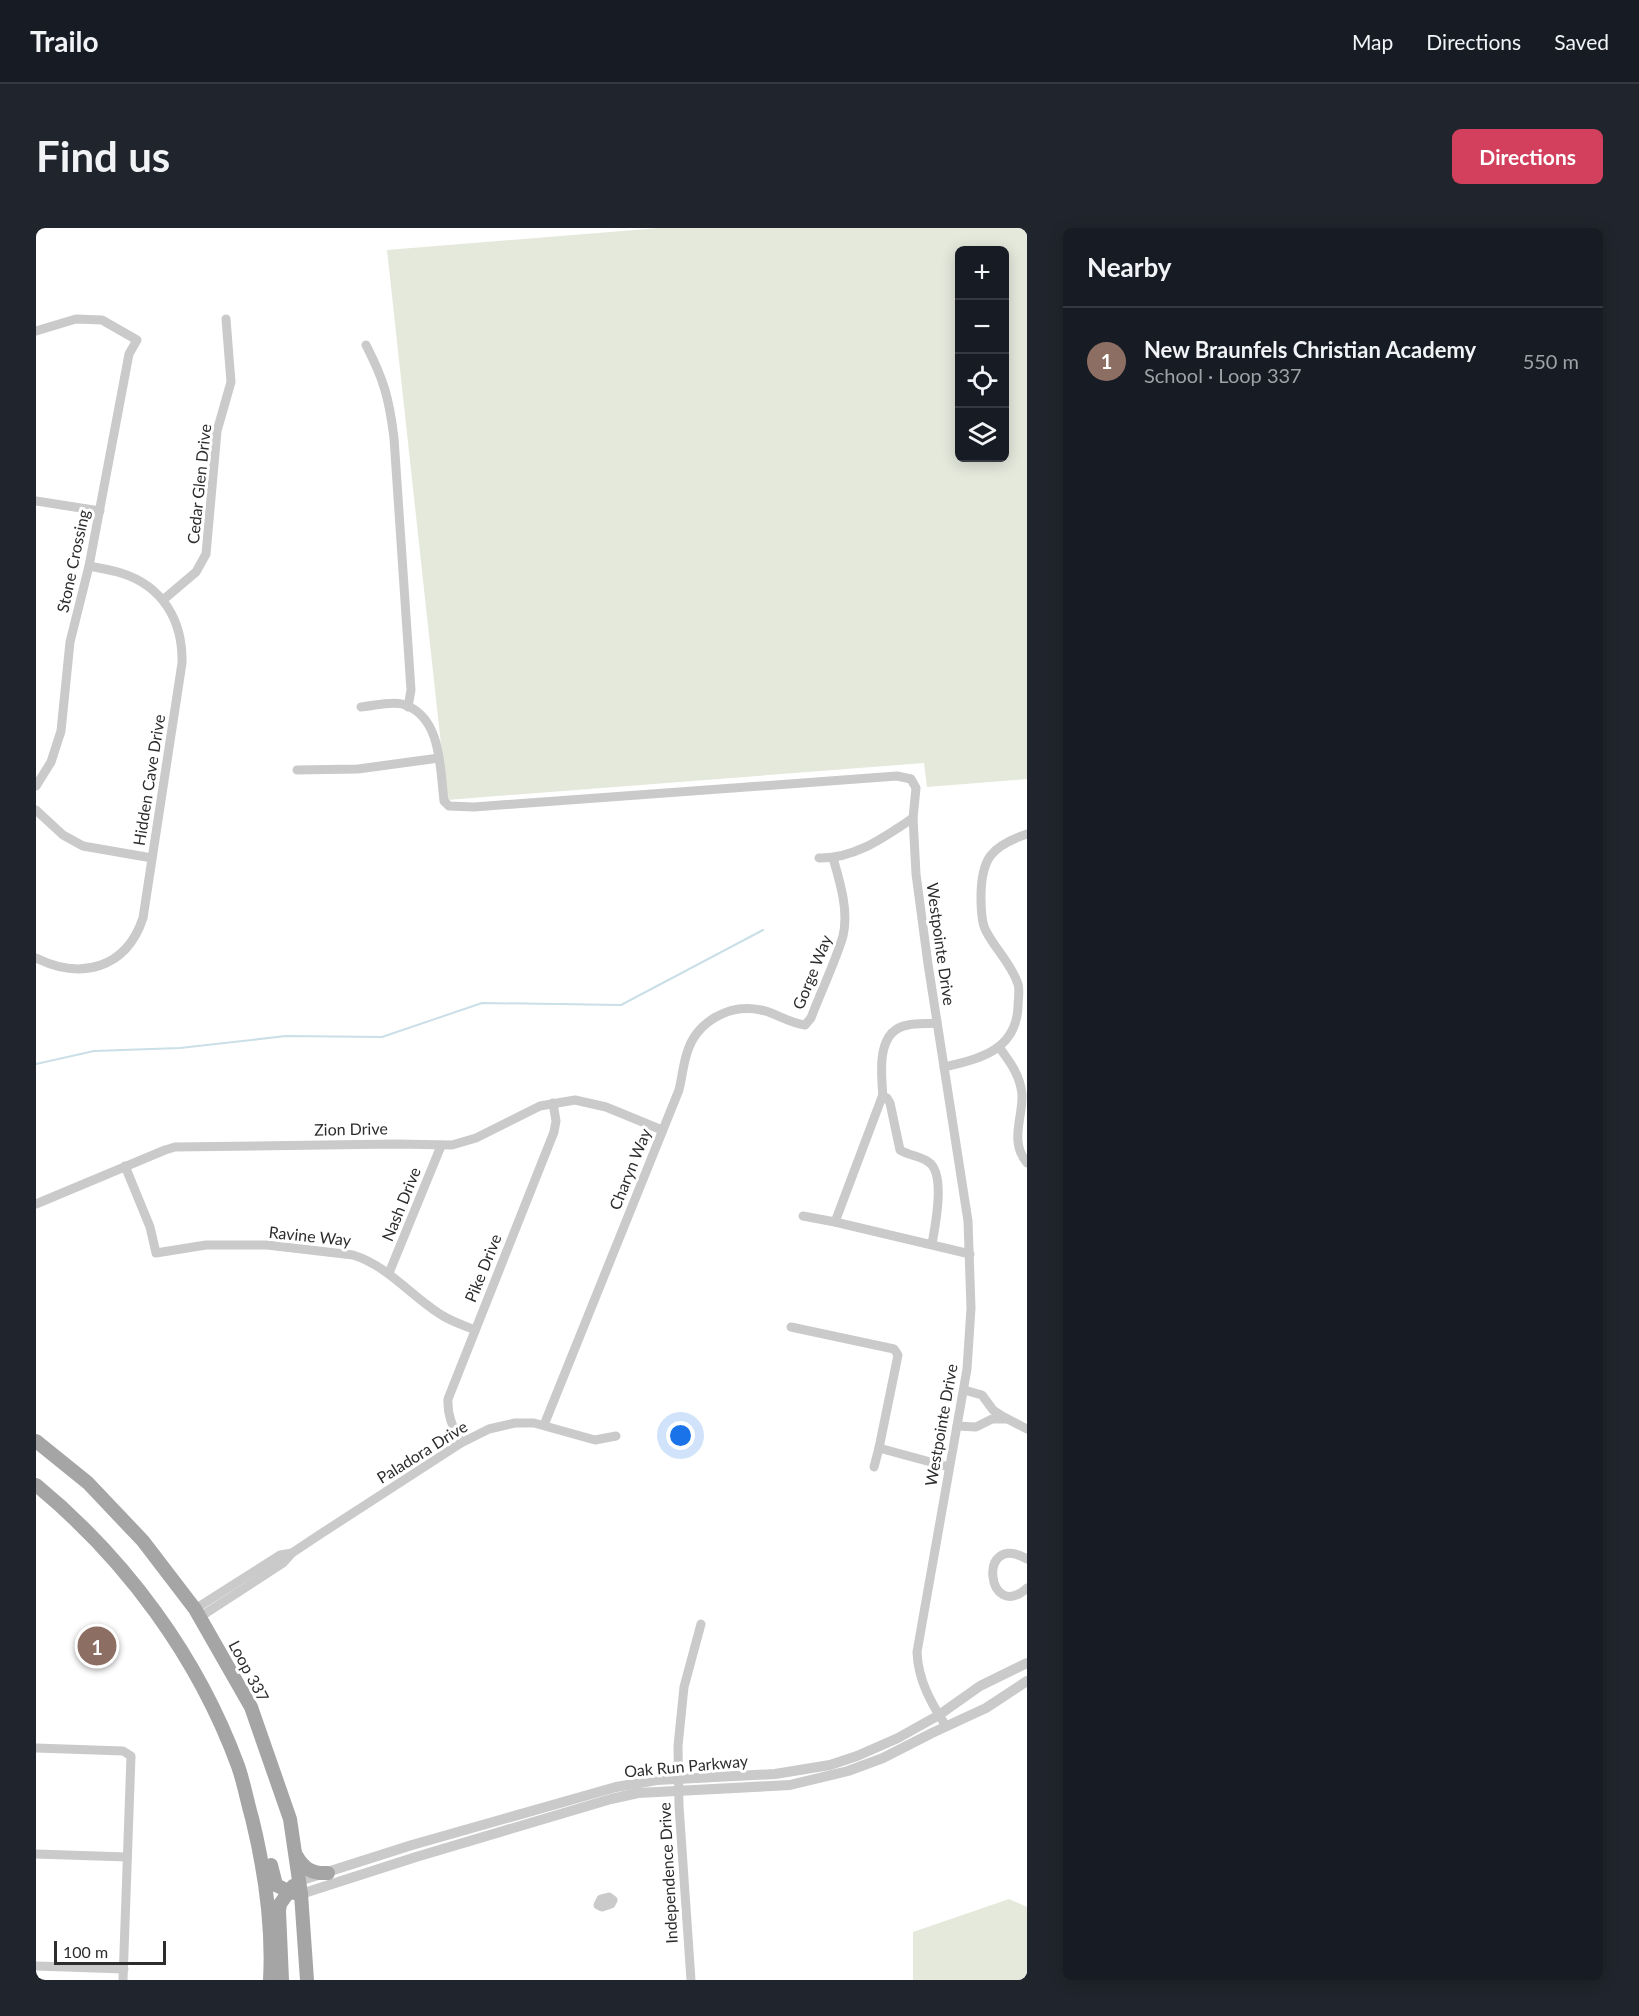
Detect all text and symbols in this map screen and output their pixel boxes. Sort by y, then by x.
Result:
text: Trailo [30,24,99,58]
text: Map [1352,29,1393,54]
text: Directions [1426,29,1521,54]
text: Saved [1554,29,1609,54]
button: Directions [1452,129,1603,184]
text: Find us [36,131,170,181]
map controls [955,246,1009,462]
button: + [955,246,1009,300]
text: Nearby [1087,251,1172,283]
button: − [955,300,1009,354]
text: New Braunfels Christian Academy [1144,336,1476,363]
text: 1 [1101,349,1112,373]
text: 550 m [1523,349,1579,373]
button: locate [955,354,1009,408]
text: School · Loop 337 [1144,363,1302,387]
button: layers [955,408,1009,462]
street label: Cedar Glen Drive [183,423,214,545]
street label: Stone Crossing [52,508,93,614]
street label: Hidden Cave Drive [129,713,168,847]
street label: Westpointe Drive [923,881,960,1007]
street label: Gorge Way [788,931,835,1012]
street label: Zion Drive [314,1118,388,1139]
street label: Charyn Way [605,1125,655,1212]
street label: Nash Drive [377,1164,424,1244]
street label: Ravine Way [268,1222,353,1249]
street label: Pike Drive [460,1231,505,1305]
street label: Westpointe Drive [920,1362,961,1488]
street label: Paladora Drive [373,1416,470,1487]
your location [666,1421,695,1450]
pin: 1 [78,1624,116,1668]
street label: Loop 337 [225,1637,273,1705]
street label: Oak Run Parkway [623,1751,749,1780]
street label: Independence Drive [654,1802,681,1944]
scale bar [54,1938,166,1966]
text: 100 m [63,1942,108,1961]

